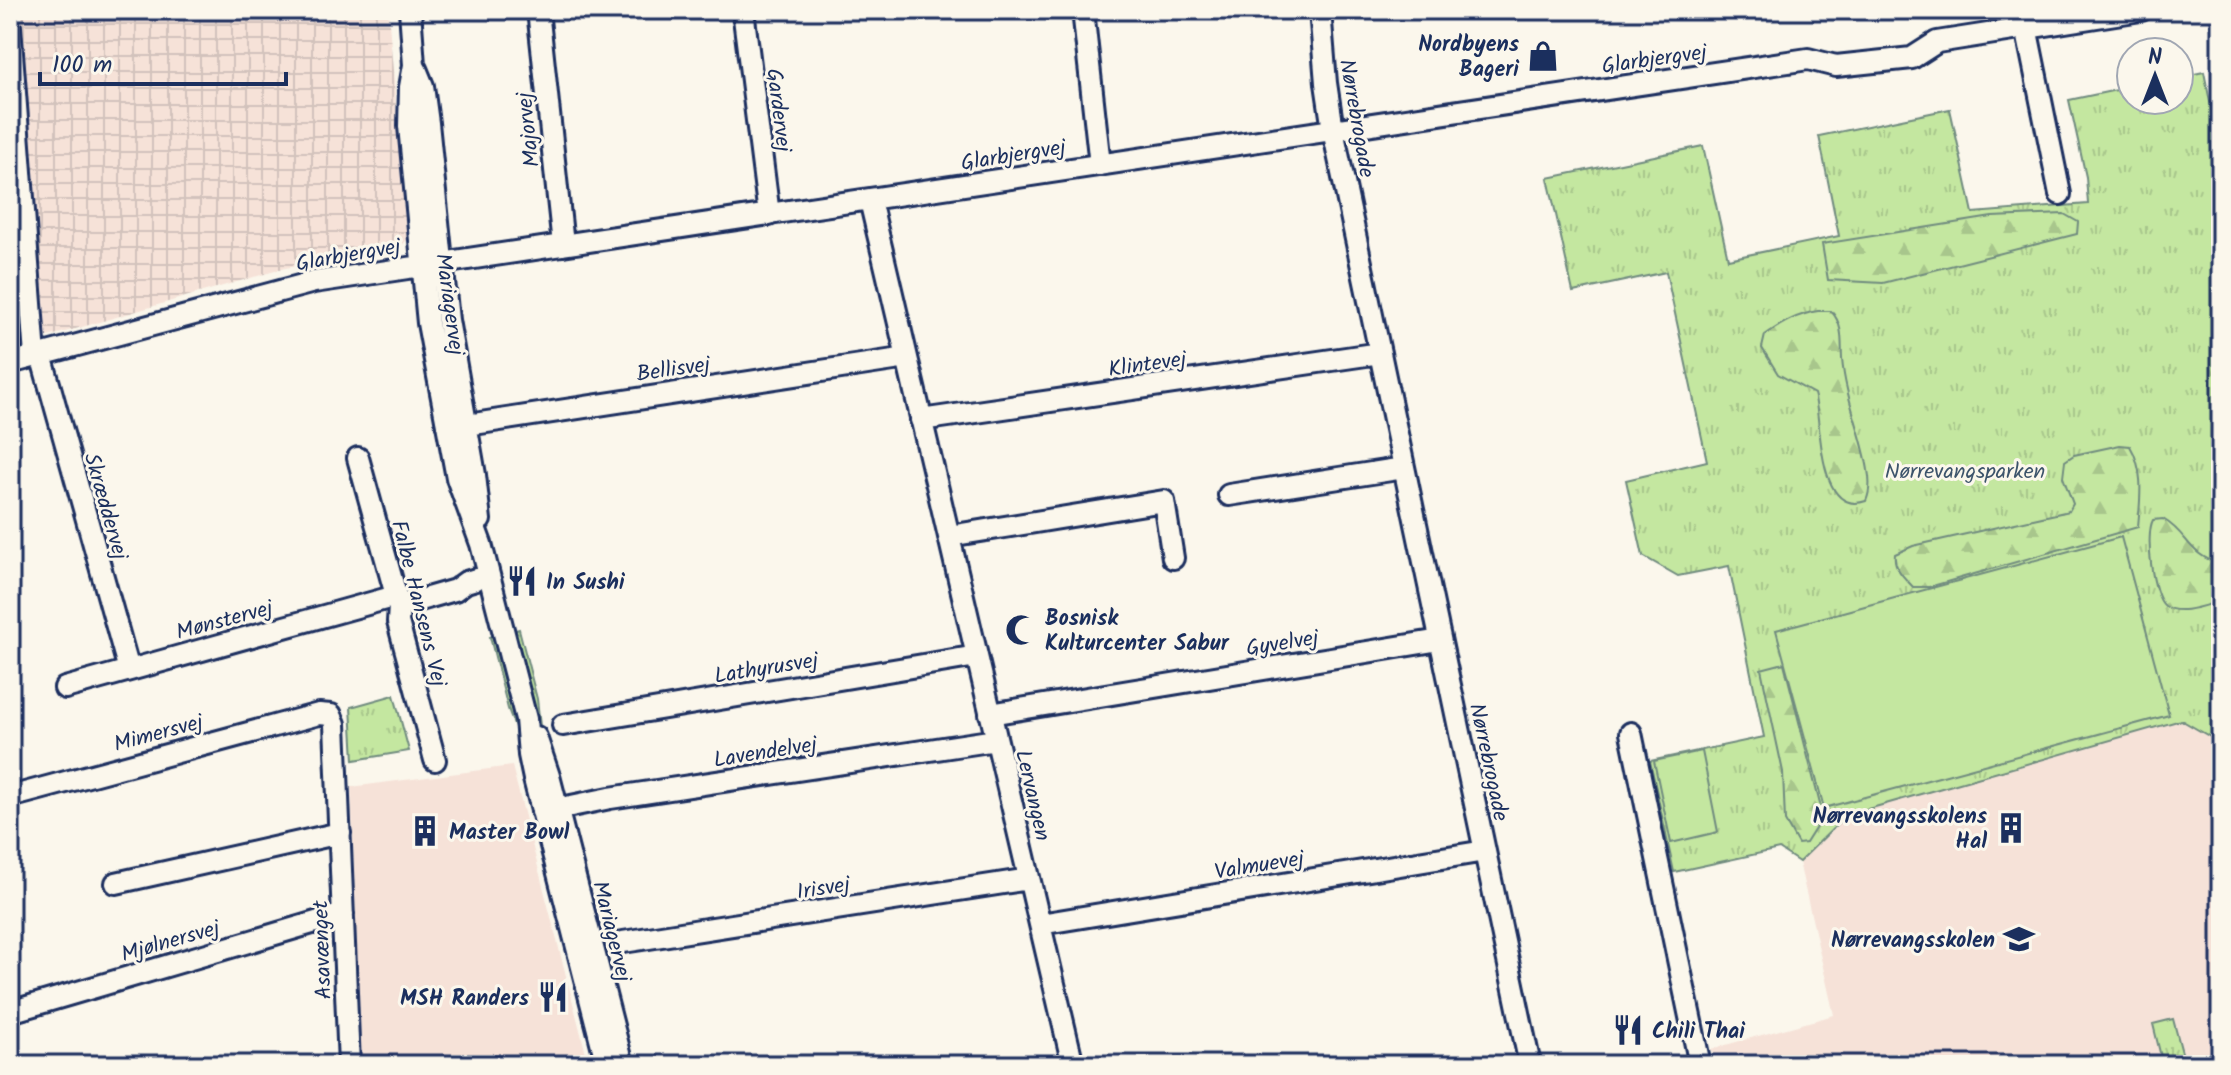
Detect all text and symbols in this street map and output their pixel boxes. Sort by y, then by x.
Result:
place label: Nordbyens Bageri [1418,28,1520,88]
scale bar [40,36,286,86]
street label: Glarbjergvej [1599,36,1711,85]
north arrow [2115,36,2195,116]
shop icon: Nordbyens Bageri [1526,39,1560,73]
text: N [2148,41,2162,76]
text: 100 m [52,46,112,85]
street label: Nørrebrogade [1328,56,1383,181]
street label: Gardervej [755,66,800,156]
street label: Majorvej [508,89,551,169]
street label: Glarbjergvej [958,131,1070,182]
street label: Glarbjergvej [293,230,405,283]
street label: Mariagervej [424,251,473,359]
street label: Klintevej [1106,342,1190,388]
street label: Bellisvej [634,348,714,393]
street label: Skræddervej [73,449,137,566]
park label: Nørrevangsparken [1885,455,2045,490]
street label: Falbe Hansens Vej [380,517,456,692]
restaurant icon: In Sushi [505,564,539,598]
place label: In Sushi [546,566,626,601]
street label: Mønstervej [172,591,278,651]
place label: Bosnisk Kulturcenter Sabur [1045,602,1230,662]
mosque icon: Bosnisk Kulturcenter Sabur [1004,613,1038,647]
street label: Gyvelvej [1244,621,1323,667]
street label: Lathyrusvej [712,644,822,695]
street label: Nørrebrogade [1458,700,1517,825]
street label: Mimersvej [110,705,209,763]
street label: Lavendelvej [711,728,821,779]
street label: Lervangen [1004,747,1059,845]
place label: Nørrevangsskolens Hal [1813,800,1988,860]
building icon: Nørrevangsskolens Hal [1994,811,2028,845]
building icon: Master Bowl [408,814,442,848]
place label: Master Bowl [449,816,570,851]
street label: Valmuevej [1212,842,1308,891]
street label: Irisvej [794,868,854,911]
street label: Mariagervej [581,877,640,987]
street label: Asavænget [304,899,343,1000]
street label: Mjølnersvej [117,911,226,973]
school or university icon: Nørrevangsskolen [2002,922,2036,956]
place label: Nørrevangsskolen [1831,924,1995,959]
restaurant icon: MSH Randers [536,980,570,1014]
place label: MSH Randers [400,982,530,1017]
restaurant icon: Chili Thai [1611,1013,1645,1047]
place label: Chili Thai [1652,1015,1746,1050]

